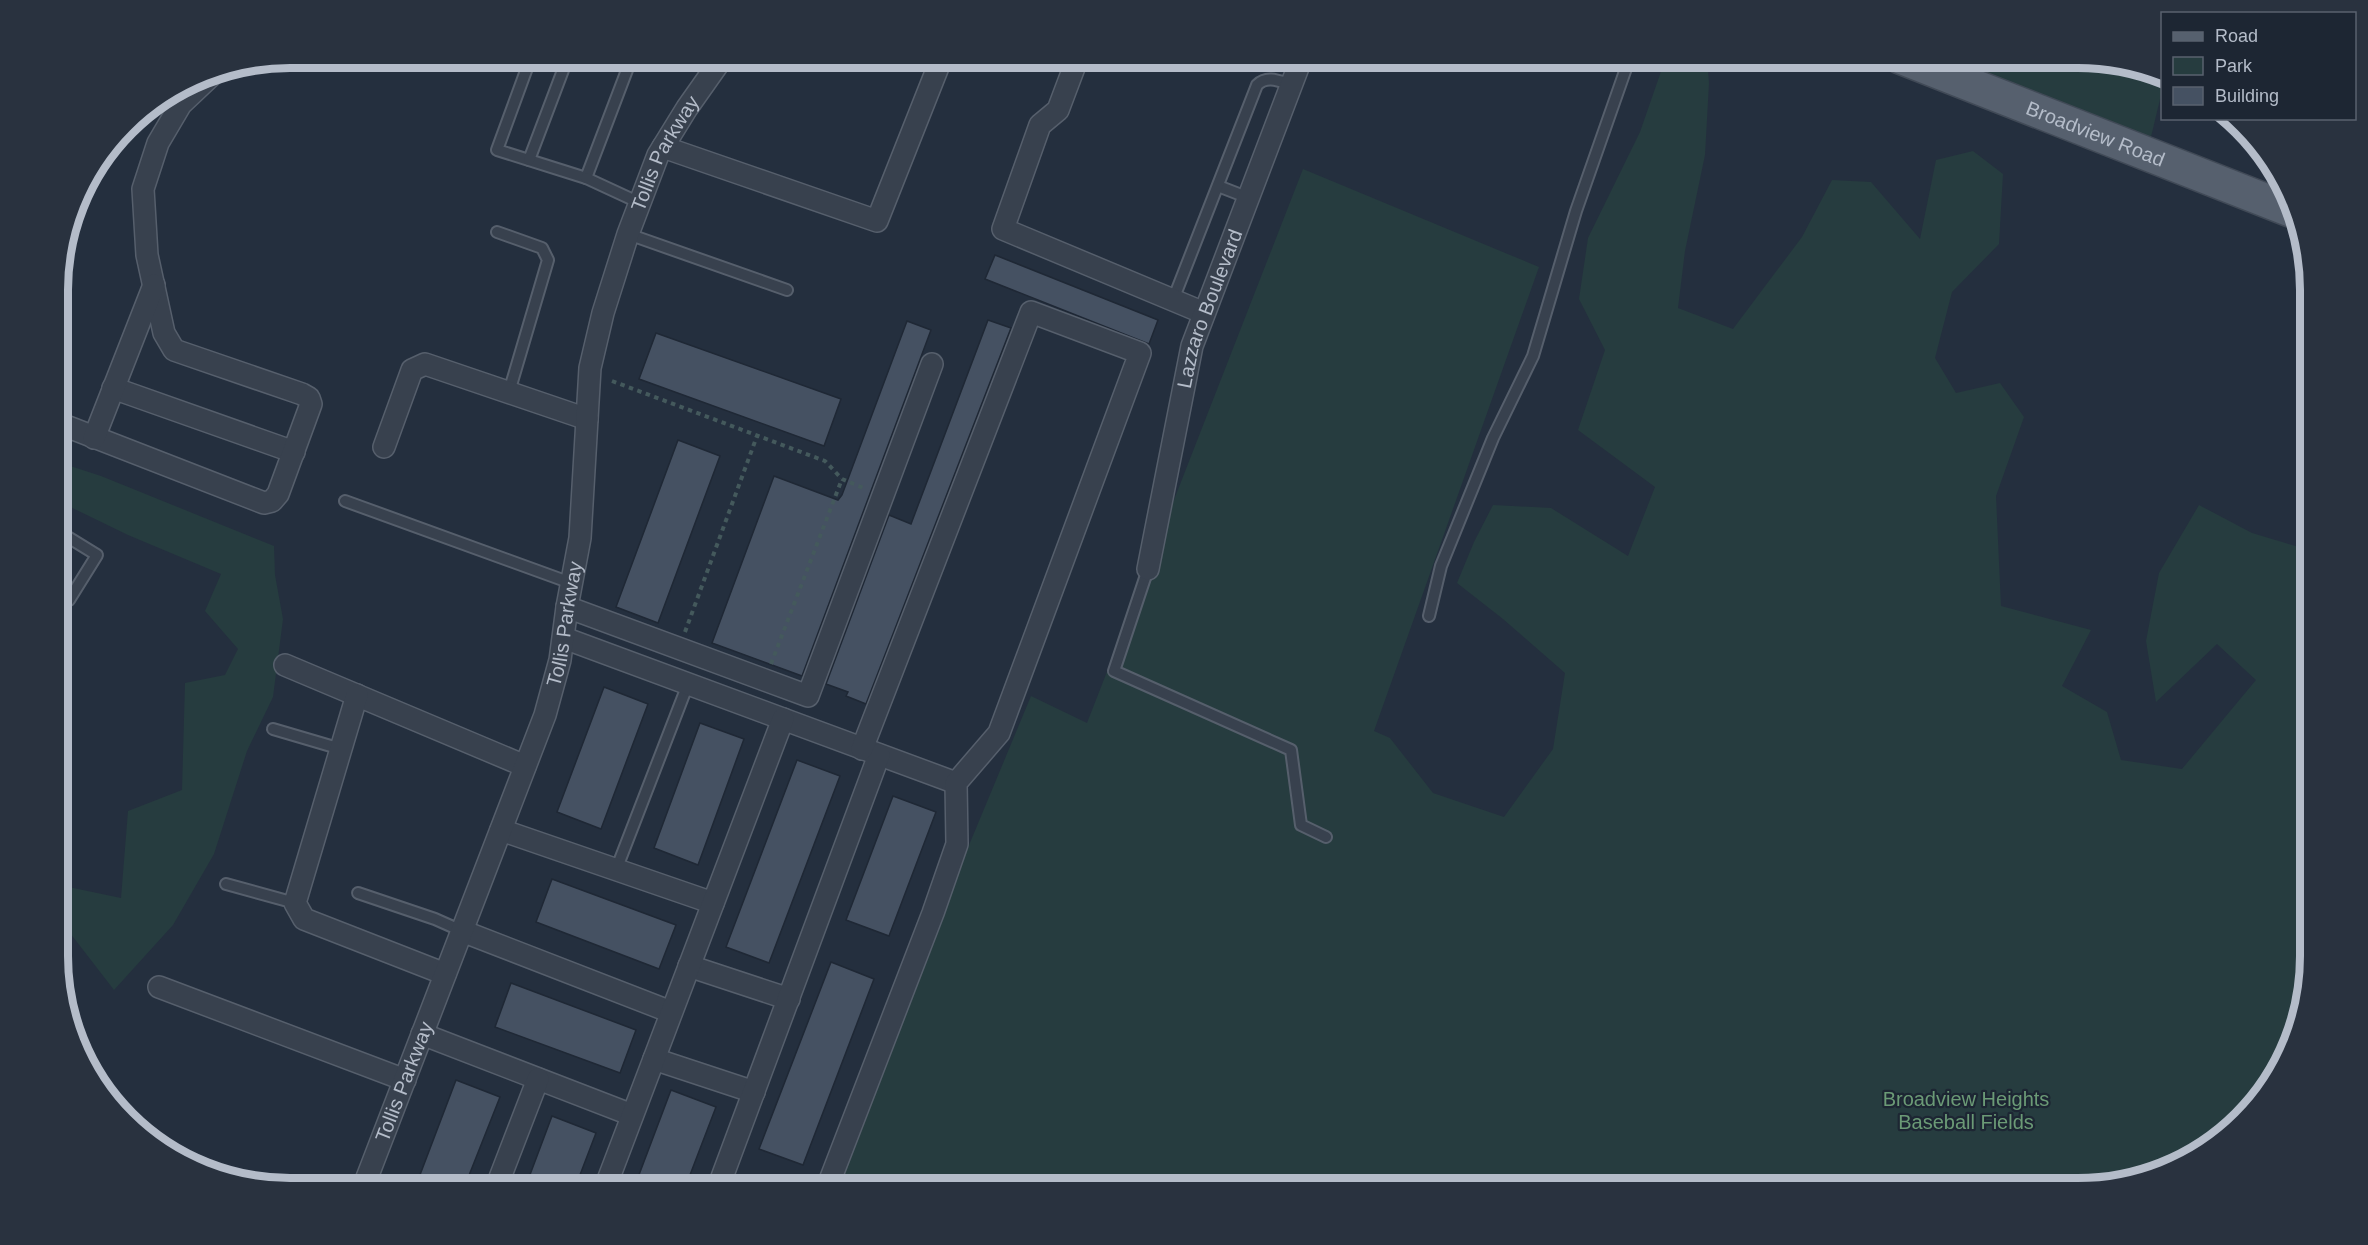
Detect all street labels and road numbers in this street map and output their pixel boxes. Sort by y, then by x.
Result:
street label: Tollis Parkway [627,91,703,214]
street label: Broadview Road [2023,97,2168,171]
street label: Lazzaro Boulevard [1173,226,1246,390]
street label: Tollis Parkway [542,560,586,689]
street label: Tollis Parkway [371,1018,437,1145]

